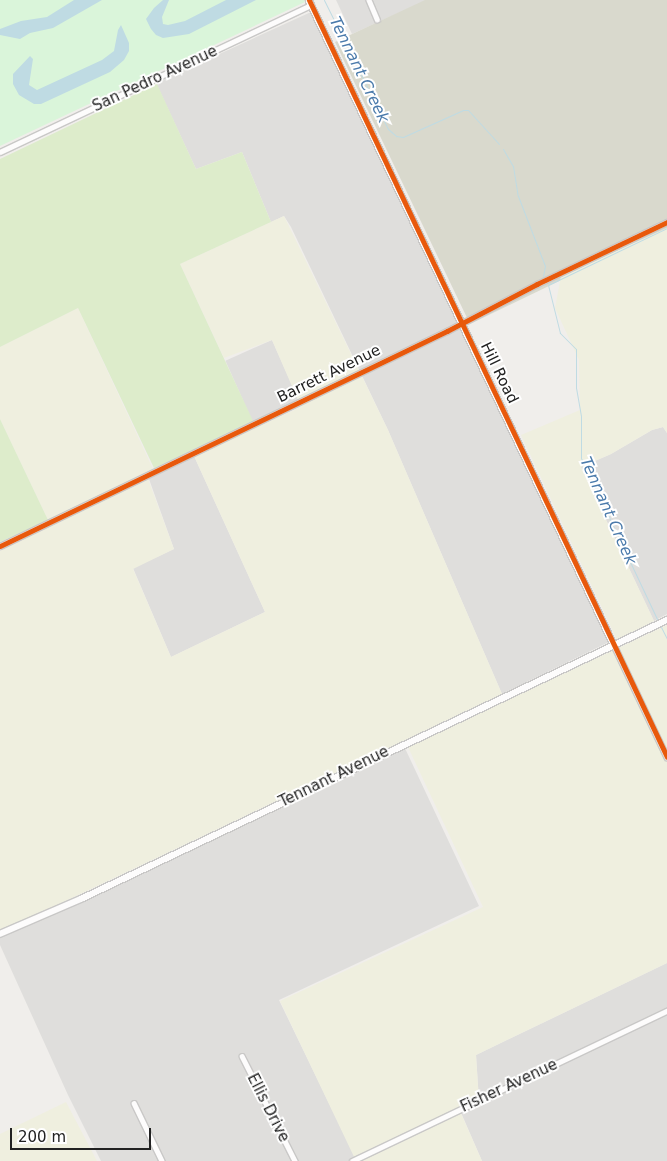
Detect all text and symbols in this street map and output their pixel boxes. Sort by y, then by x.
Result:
water label: Tennant Creek [325,14,393,126]
street label: San Pedro Avenue [90,42,220,116]
street label: Hill Road [476,339,522,407]
street label: Barrett Avenue [274,341,384,407]
water label: Tennant Creek [576,454,640,568]
street label: Tennant Avenue [276,743,392,811]
street label: Fisher Avenue [458,1056,560,1116]
street label: Ellis Drive [243,1071,293,1145]
scale bar [12,1118,154,1150]
text: 200 m [18,1128,66,1146]

